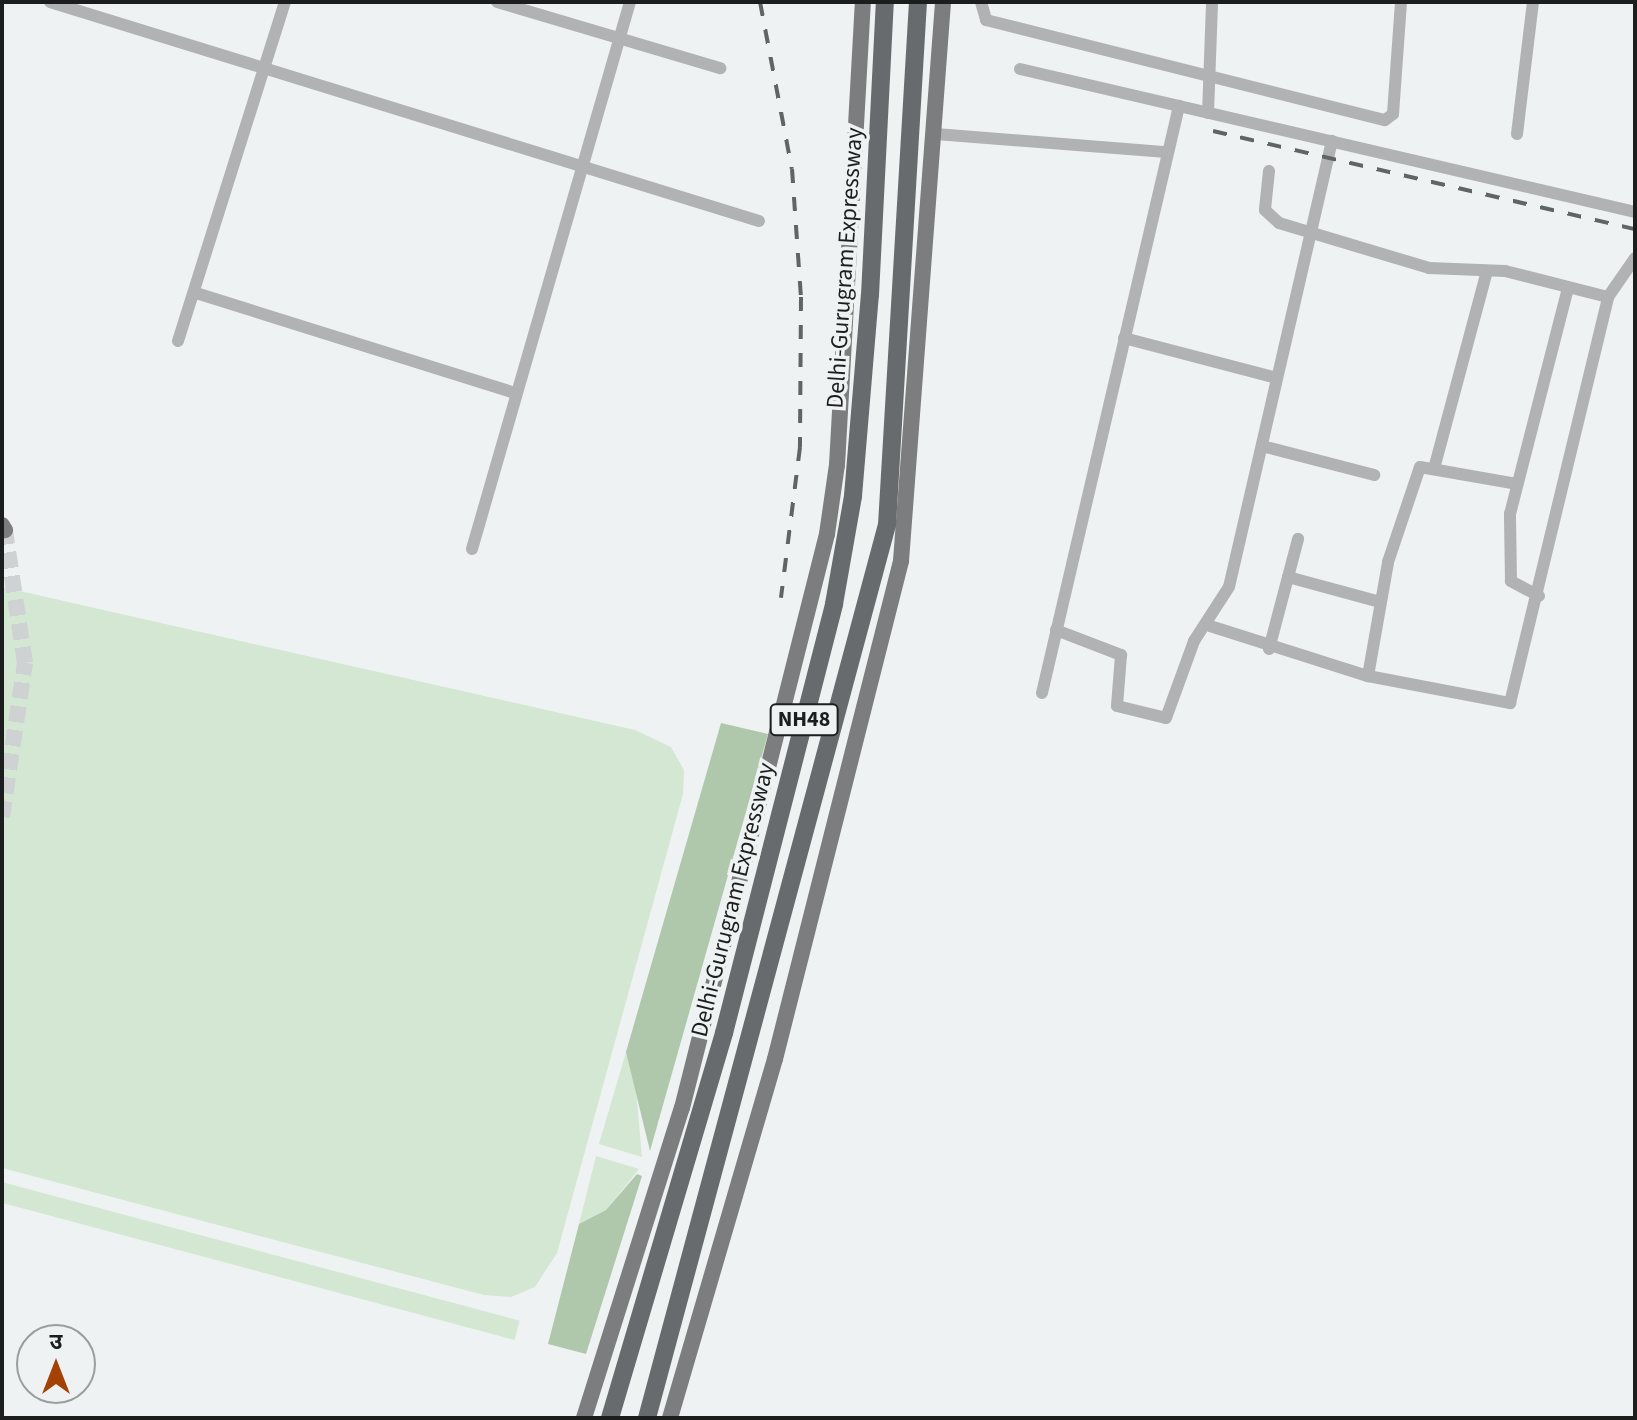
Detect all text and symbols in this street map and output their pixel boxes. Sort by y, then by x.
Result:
street label: Delhi-Gurugram Expressway [821,127,869,409]
road number: NH48 [768,702,840,738]
street label: Delhi-Gurugram Expressway [685,760,781,1040]
north arrow [16,1324,96,1404]
text: उ [50,1326,62,1358]

